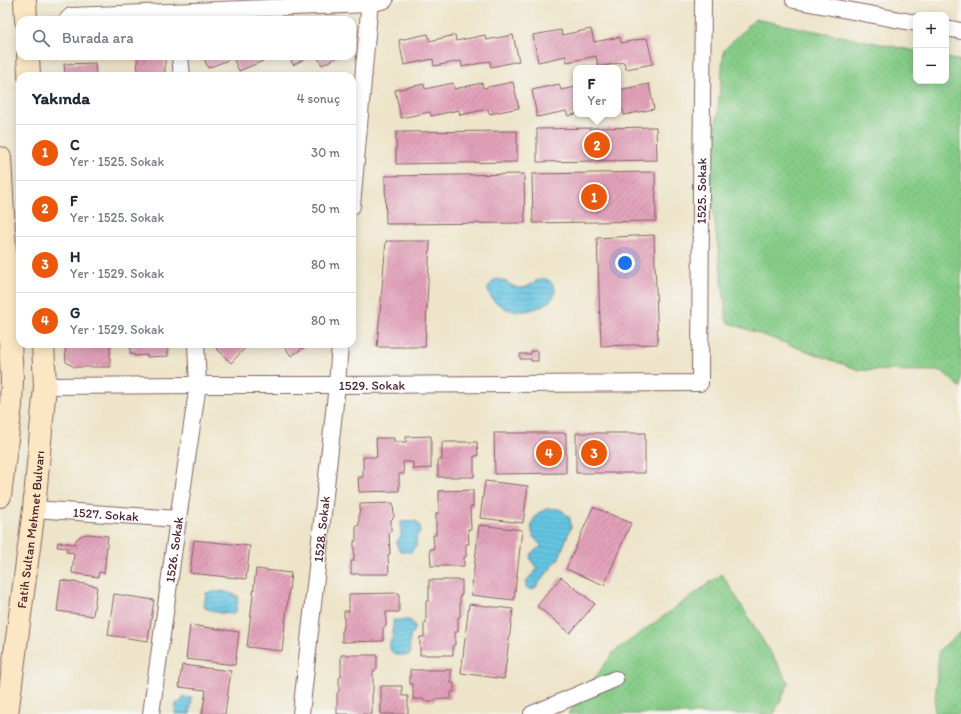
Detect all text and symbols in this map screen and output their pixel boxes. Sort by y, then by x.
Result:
map controls [913,12,949,84]
button: + [913,12,949,48]
search box [16,16,356,60]
icon: search [30,27,52,49]
text: Burada ara [62,29,134,47]
button: − [913,48,949,84]
popup [573,65,621,117]
text: F [588,75,595,93]
text: Yakında [32,88,90,108]
text: 4 sonuç [297,91,340,106]
text: Yer [588,93,606,108]
pin: 2 [584,130,610,160]
text: C [70,136,80,154]
text: 1 [42,145,48,160]
text: 30 m [311,145,340,160]
text: Yer · 1525. Sokak [70,154,164,169]
street label: 1525. Sokak [694,157,709,224]
pin: 1 [581,182,607,212]
text: F [70,192,78,210]
text: 2 [42,201,48,216]
text: 50 m [311,201,340,216]
text: Yer · 1525. Sokak [70,210,164,225]
text: H [70,248,80,266]
your location [615,253,635,273]
text: 3 [41,257,49,272]
text: 80 m [311,257,340,272]
text: Yer · 1529. Sokak [70,266,164,281]
text: G [70,304,80,322]
text: 4 [41,313,49,328]
text: 80 m [311,313,340,328]
text: Yer · 1529. Sokak [70,322,164,337]
street label: 1529. Sokak [339,378,406,393]
pin: 4 [536,438,562,468]
pin: 3 [581,438,607,468]
street label: Fatih Sultan Mehmet Bulvarı [14,450,47,609]
street label: 1528. Sokak [311,495,333,563]
street label: 1527. Sokak [72,505,140,524]
street label: 1526. Sokak [162,515,186,584]

